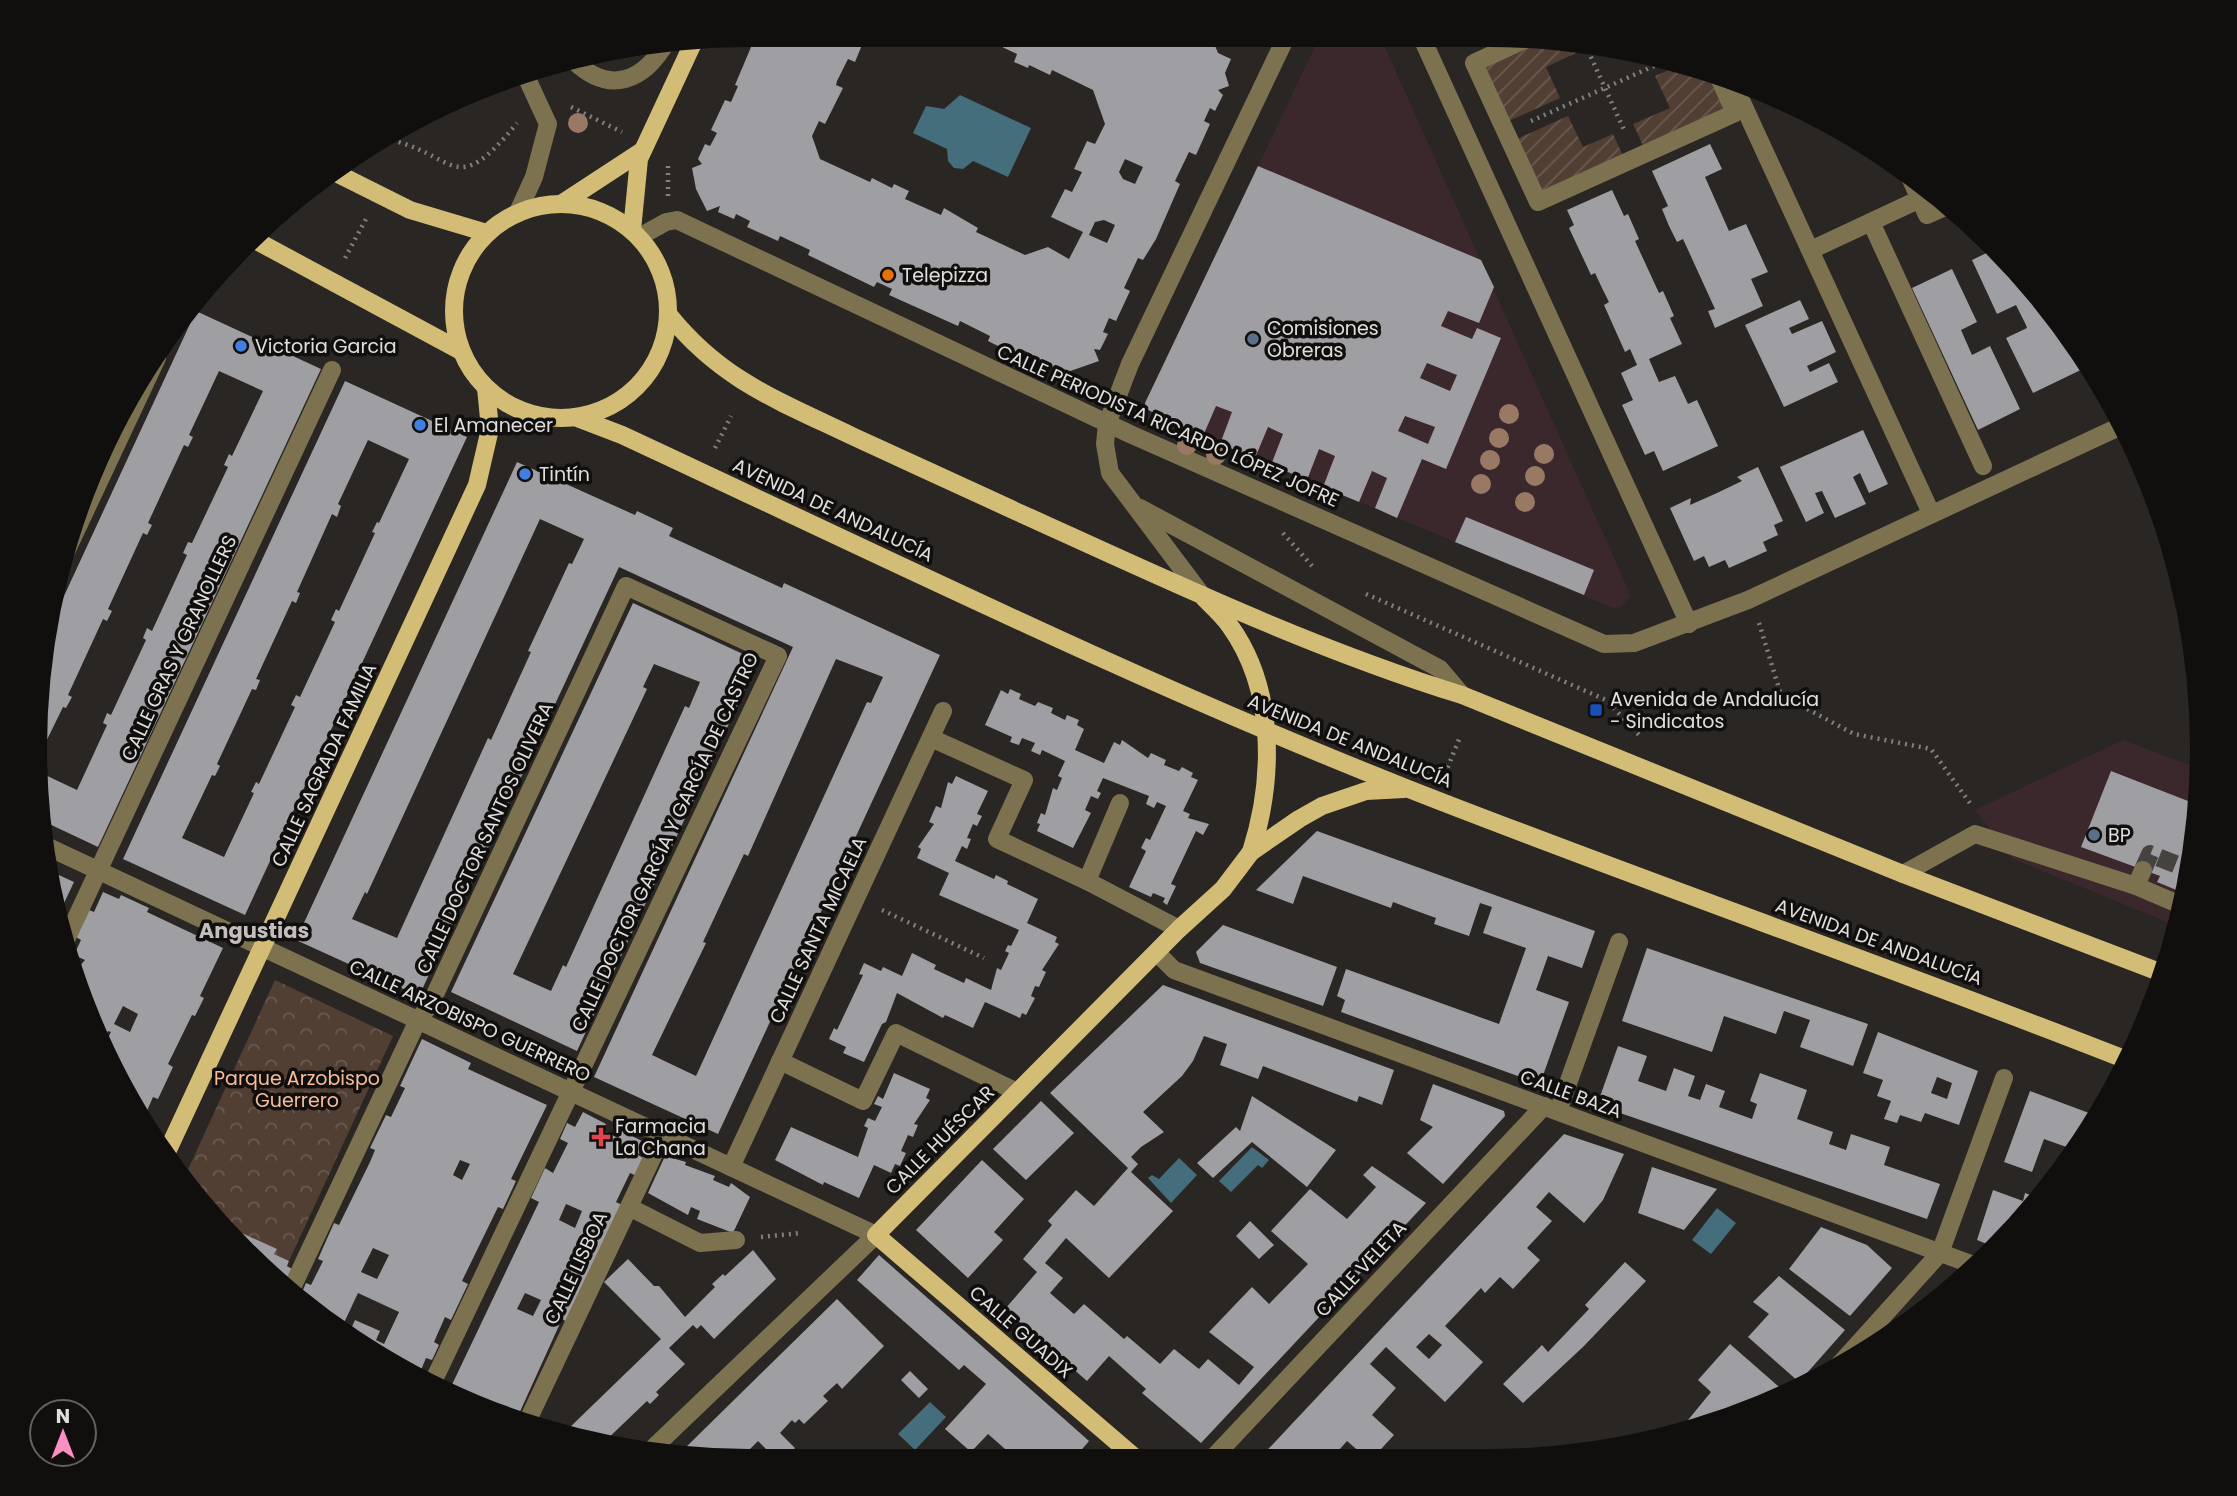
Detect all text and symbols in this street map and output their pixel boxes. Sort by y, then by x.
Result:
place label: Telepizza [902,262,988,289]
marker: Telepizza [880,267,896,283]
place label: Comisiones Obreras [1267,315,1379,364]
marker: Comisiones Obreras [1245,331,1261,347]
place label: Victoria Garcia [255,333,397,360]
marker: Victoria Garcia [233,338,249,354]
street label: CALLE PERIODISTA RICARDO LÓPEZ JOFRE [993,338,1343,514]
place label: El Amanecer [434,412,553,439]
marker: El Amanecer [412,417,428,433]
street label: AVENIDA DE ANDALUCÍA [728,452,938,569]
place label: Tintín [539,461,590,488]
marker: Tintín [517,466,533,482]
street label: CALLE GRAS Y GRANOLLERS [115,531,243,765]
street label: CALLE DOCTOR GARCÍA Y GARCÍA DE CASTRO [565,648,765,1036]
street label: CALLE SAGRADA FAMILIA [265,658,383,871]
place label: Avenida de Andalucía - Sindicatos [1610,686,1819,735]
street label: AVENIDA DE ANDALUCÍA [1244,688,1457,795]
street label: CALLE DOCTOR SANTOS OLIVERA [410,697,560,978]
marker: Avenida de Andalucía - Sindicatos [1588,702,1604,718]
place label: BP [2108,822,2131,849]
marker: BP [2086,827,2102,843]
street label: CALLE SANTA MICAELA [763,832,873,1028]
street label: AVENIDA DE ANDALUCÍA [1772,892,1986,992]
district label: Angustias [199,916,309,945]
street label: CALLE ARZOBISPO GUERRERO [345,953,595,1089]
street label: CALLE BAZA [1516,1063,1626,1125]
park label: Parque Arzobispo Guerrero [214,1065,380,1114]
street label: CALLE HUÉSCAR [879,1079,1001,1201]
place label: Farmacia La Chana [615,1113,706,1162]
marker: Farmacia La Chana [593,1129,609,1145]
street label: CALLE LISBOA [538,1207,614,1329]
street label: CALLE VELETA [1309,1215,1413,1323]
street label: CALLE GUADIX [963,1279,1079,1385]
north arrow [28,1398,98,1468]
text: N [56,1403,70,1430]

